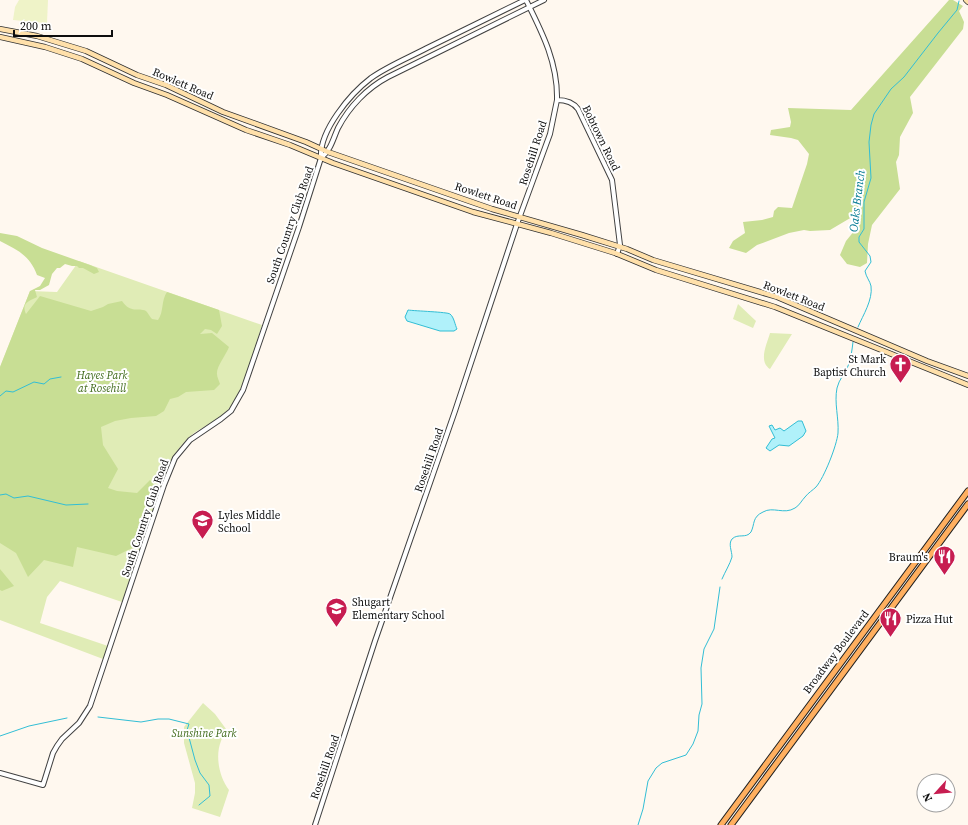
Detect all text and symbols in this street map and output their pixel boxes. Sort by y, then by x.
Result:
scale bar [14,12,112,38]
text: 200 m [20,18,52,34]
street label: Rowlett Road [150,64,216,104]
street label: Bobtown Road [579,103,624,174]
street label: Rosehill Road [515,118,551,187]
street label: South Country Club Road [263,163,317,286]
water label: Oaks Branch [845,169,869,233]
street label: Rowlett Road [453,179,520,213]
street label: Rowlett Road [761,277,828,315]
place label: St Mark Baptist Church [813,352,887,380]
church icon: St Mark Baptist Church [888,352,914,385]
park label: Hayes Park at Rosehill [75,368,128,396]
street label: Rosehill Road [411,425,447,494]
street label: South Country Club Road [118,456,172,579]
school or university icon: Lyles Middle School [189,508,215,541]
place label: Lyles Middle School [218,508,281,536]
restaurant icon: Braum's [931,544,957,577]
place label: Braum's [889,550,928,565]
school or university icon: Shugart Elementary School [323,595,349,628]
place label: Shugart Elementary School [352,595,444,623]
restaurant icon: Pizza Hut [877,606,903,639]
street label: Broadway Boulevard [800,607,873,697]
place label: Pizza Hut [906,612,953,627]
park label: Sunshine Park [171,726,237,741]
street label: Rosehill Road [307,732,343,801]
north arrow [916,773,956,813]
text: N [919,790,936,804]

